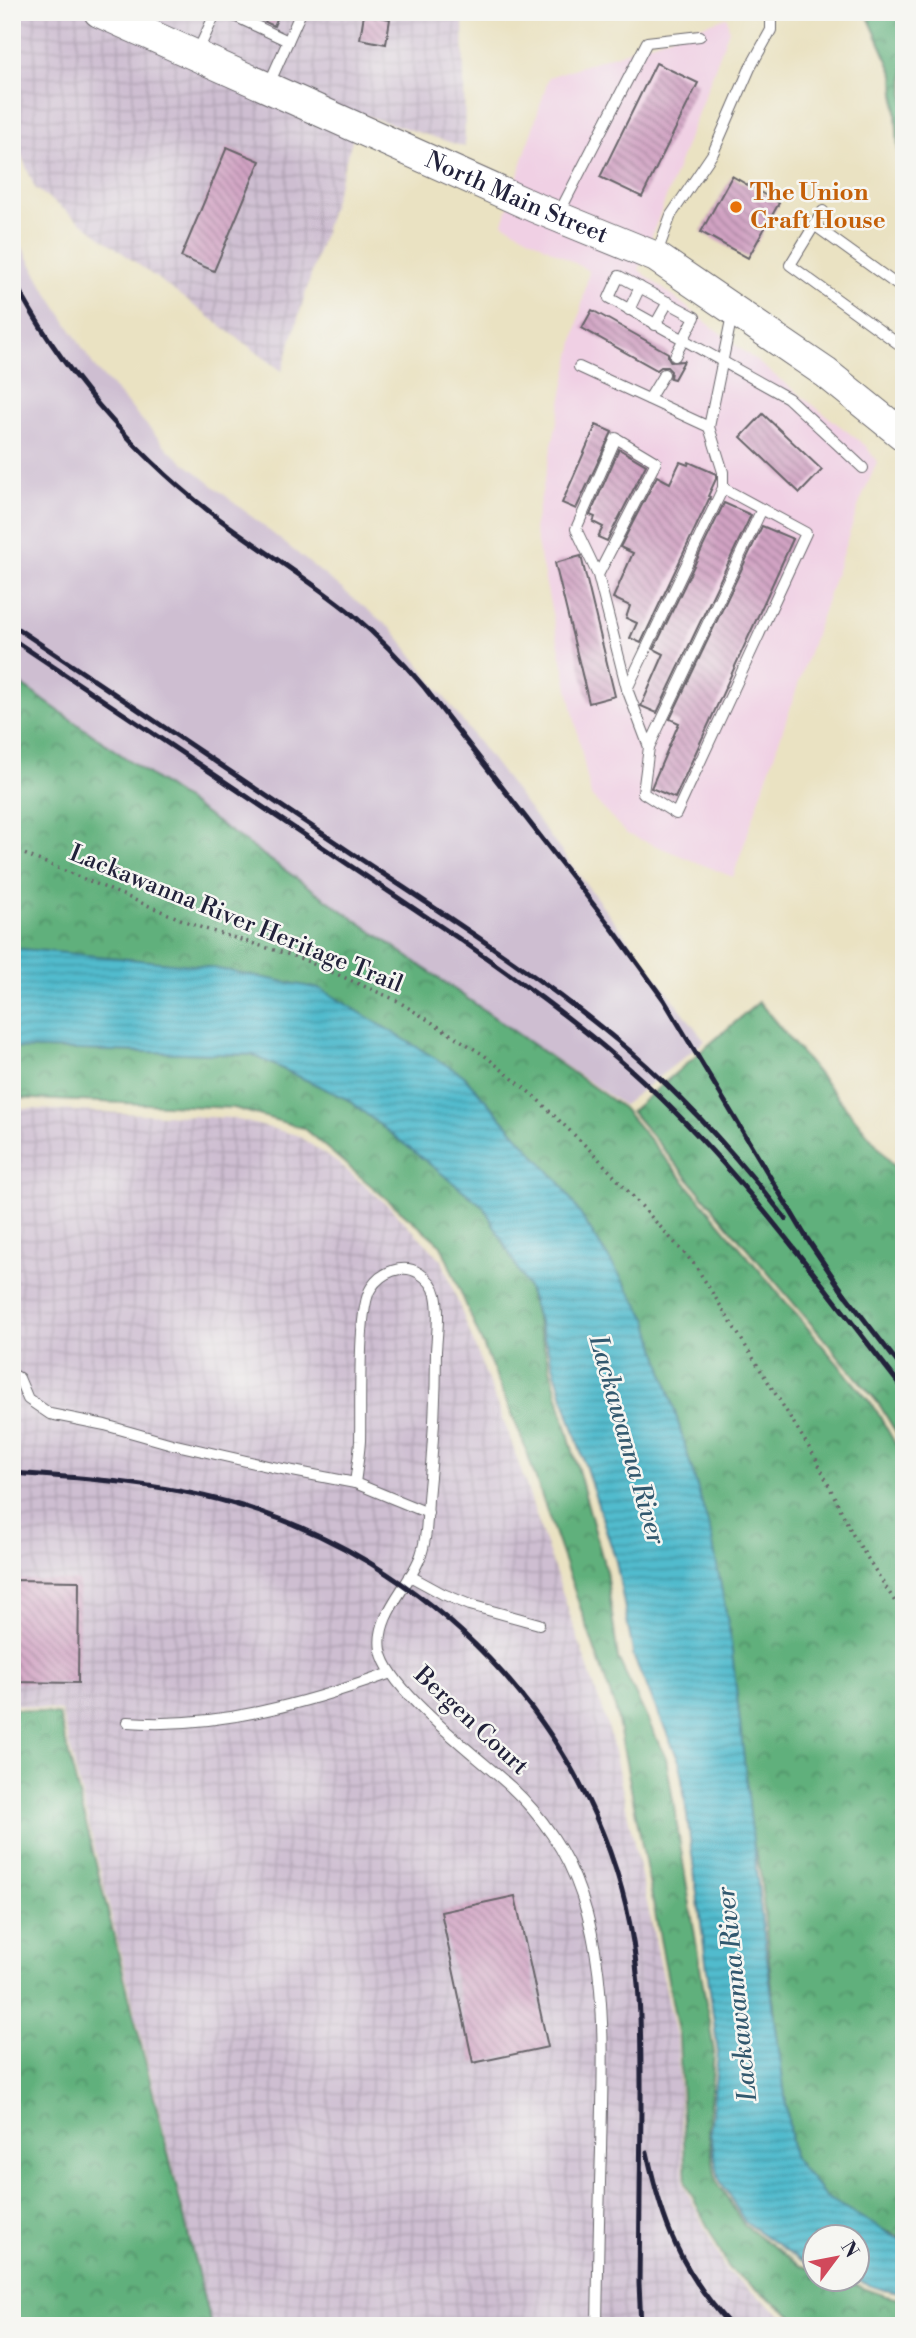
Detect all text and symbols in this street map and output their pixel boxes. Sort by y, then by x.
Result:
street label: North Main Street [420,145,613,251]
place label: The Union Craft House [750,178,886,236]
marker: The Union Craft House [728,199,744,215]
street label: Lackawanna River Heritage Trail [65,838,407,1000]
water label: Lackawanna River [582,1331,672,1549]
street label: Bergen Court [407,1660,535,1782]
water label: Lackawanna River [710,1884,764,2104]
north arrow [800,2222,870,2292]
text: N [835,2237,864,2262]

